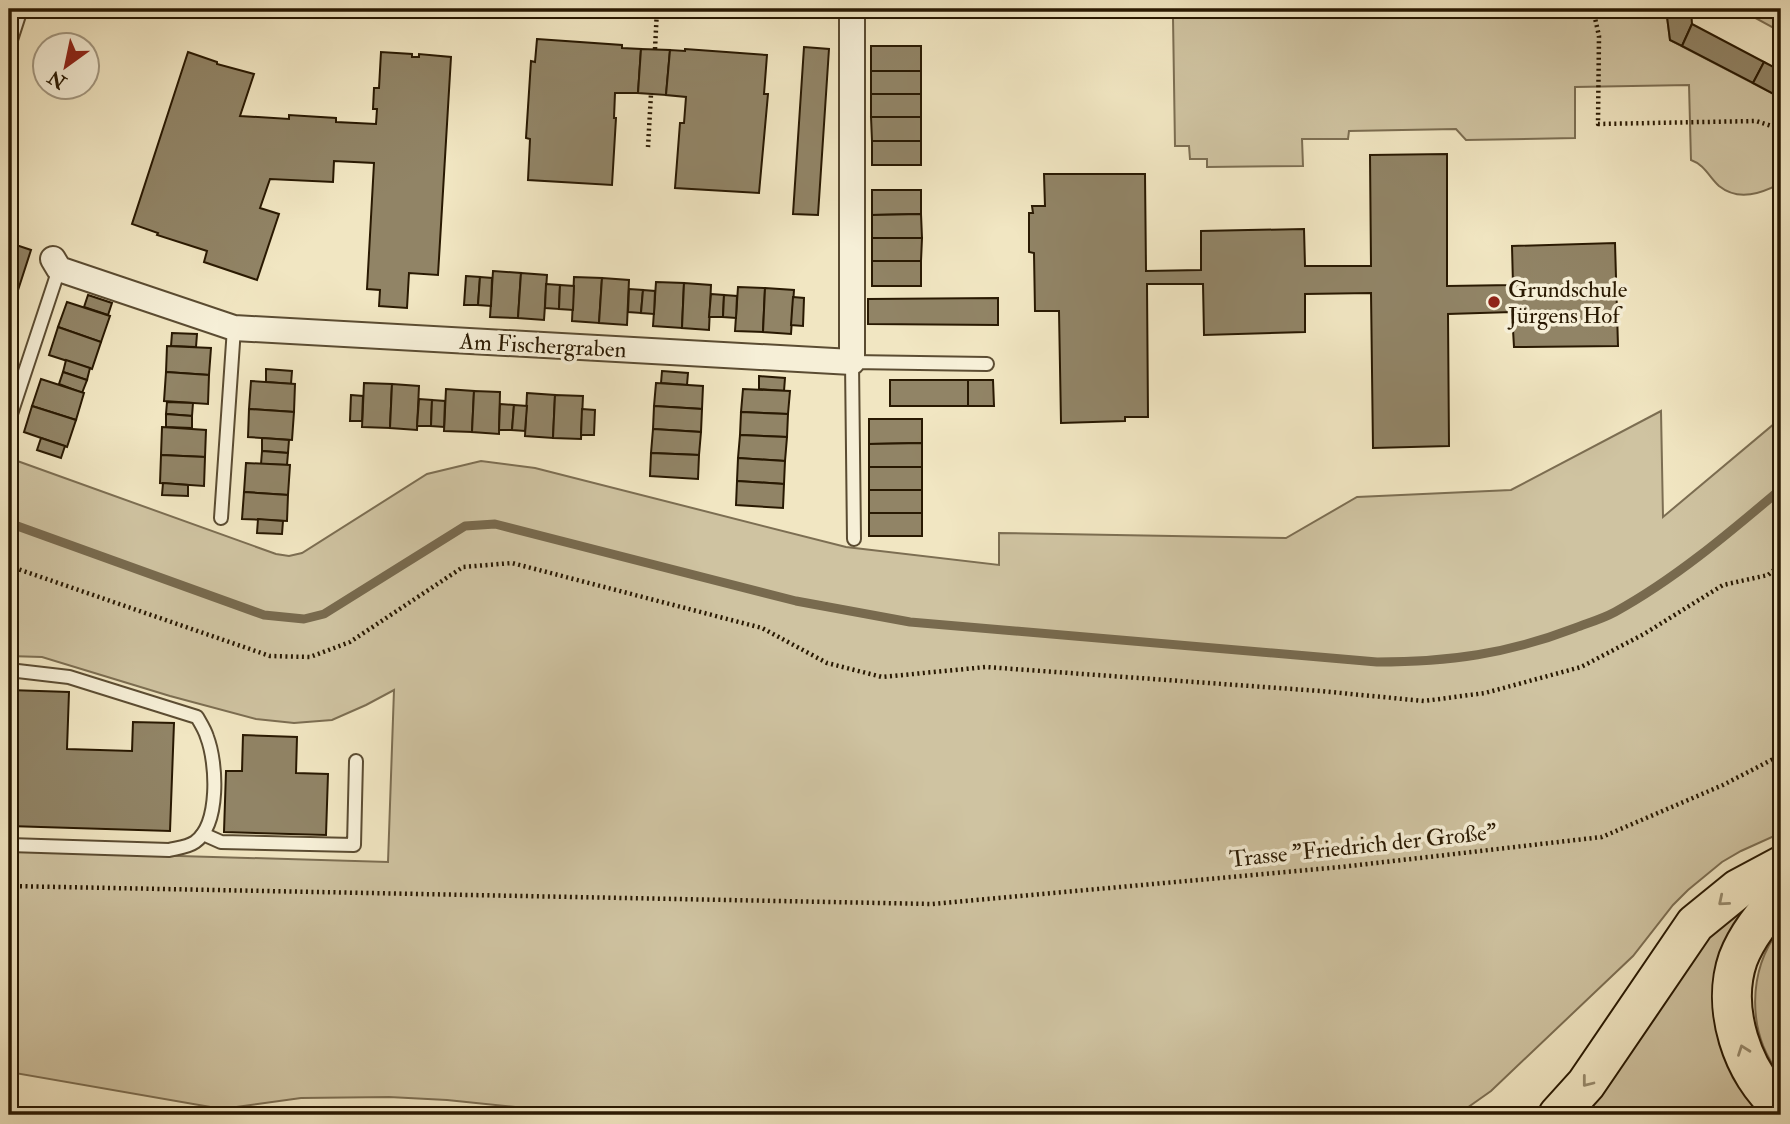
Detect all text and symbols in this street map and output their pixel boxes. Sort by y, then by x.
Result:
north arrow [32,32,102,102]
text: N [43,64,72,95]
place label: Grundschule Jürgens Hof [1507,275,1628,330]
marker: Grundschule Jürgens Hof [1486,294,1502,310]
street label: Am Fischergraben [458,327,627,364]
street label: Trasse "Friedrich der Große" [1228,817,1498,874]
one-way arrow [1718,893,1731,905]
one-way arrow [1737,1045,1751,1057]
one-way arrow [1582,1074,1595,1086]

